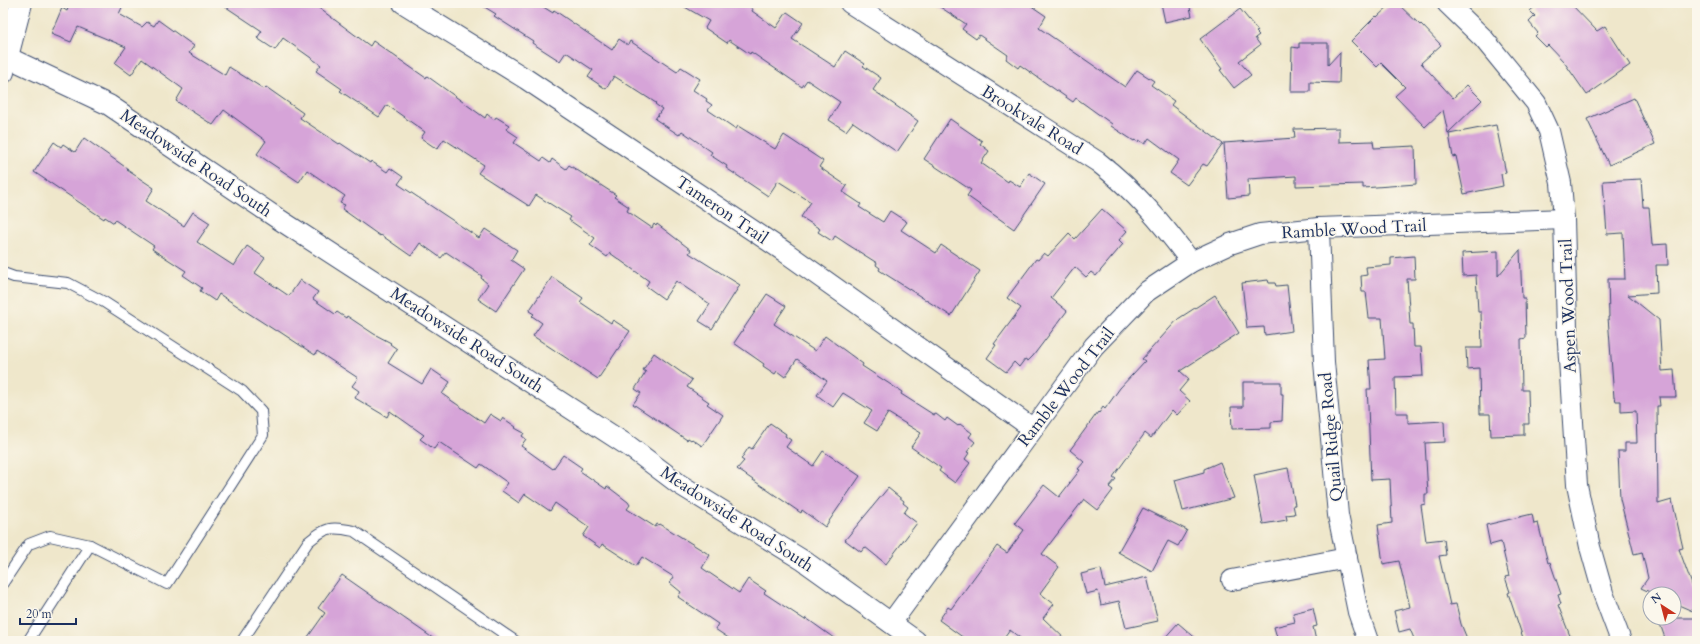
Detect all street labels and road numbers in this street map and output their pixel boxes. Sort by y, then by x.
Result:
street label: Brookvale Road [977,80,1087,160]
street label: Meadowside Road South [116,104,277,223]
street label: Tameron Trail [671,171,773,250]
street label: Ramble Wood Trail [1281,214,1428,244]
street label: Aspen Wood Trail [1554,238,1582,374]
street label: Meadowside Road South [386,282,549,399]
street label: Ramble Wood Trail [1012,322,1120,451]
street label: Quail Ridge Road [1314,371,1348,503]
street label: Meadowside Road South [656,461,819,578]

